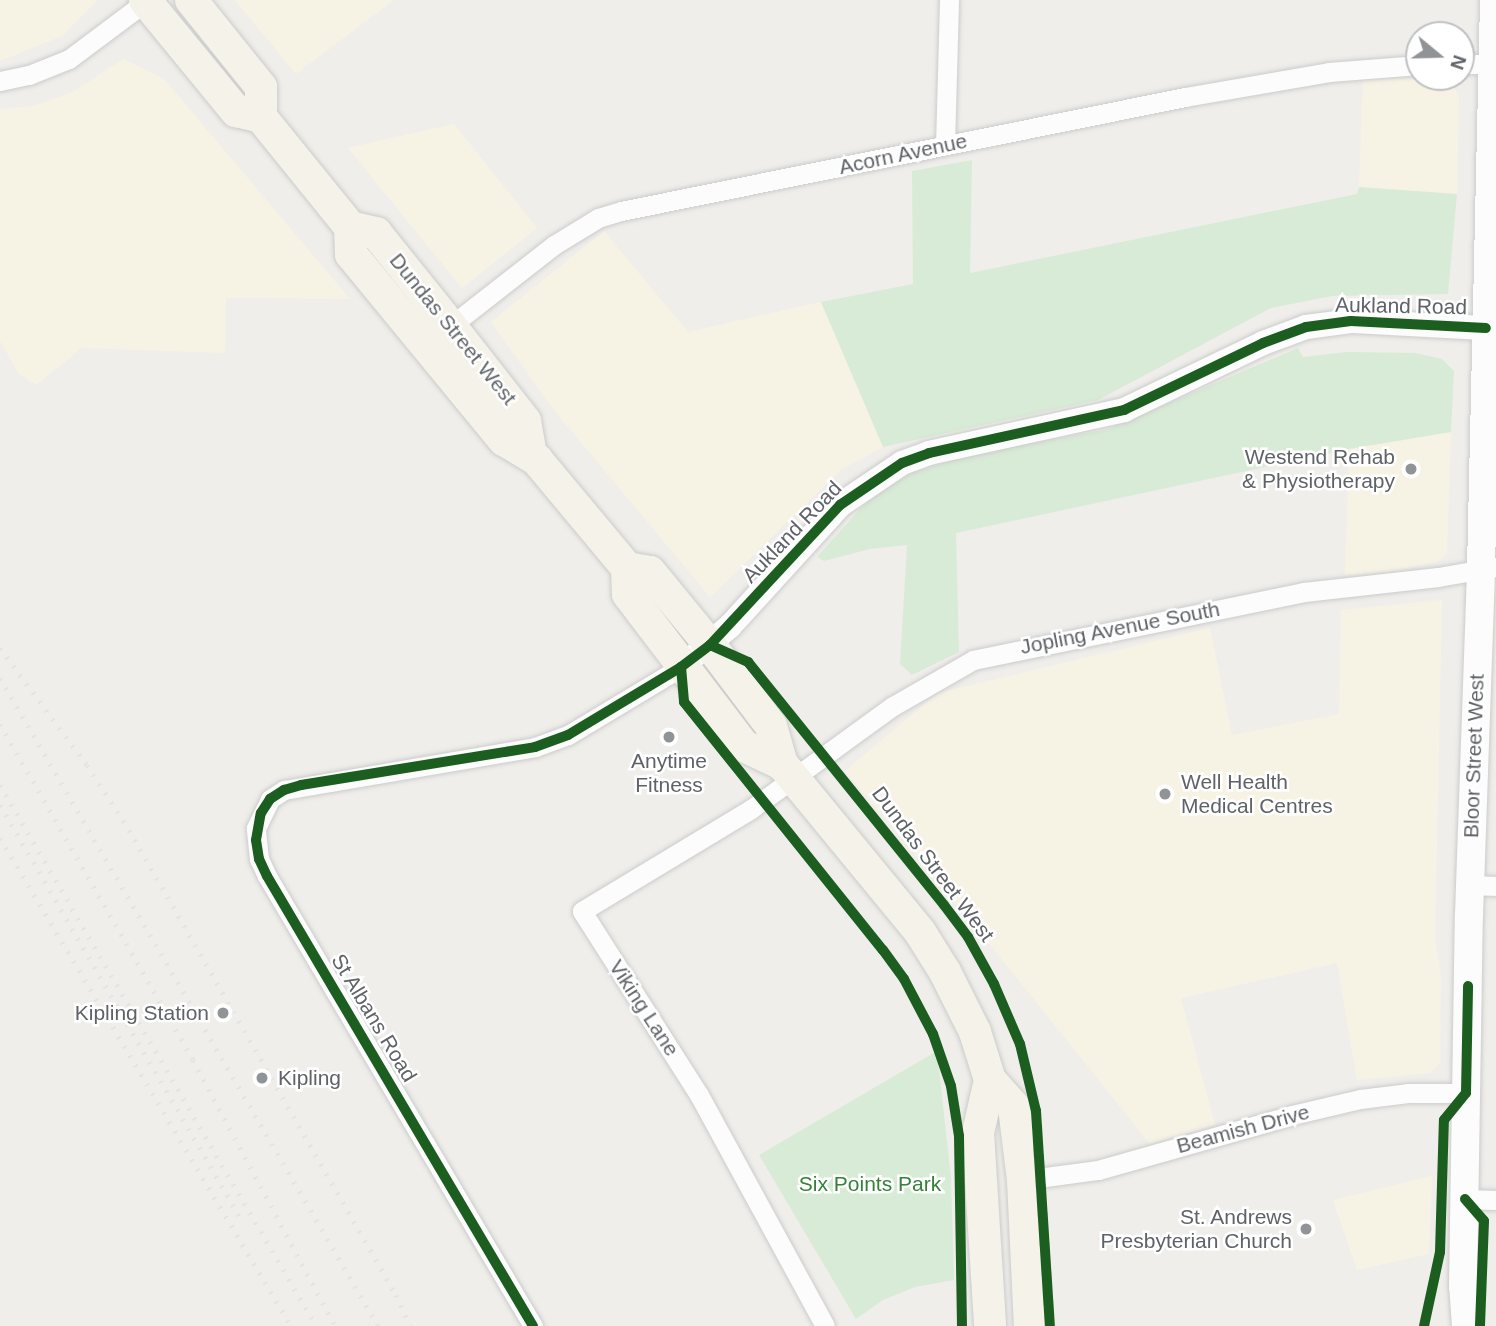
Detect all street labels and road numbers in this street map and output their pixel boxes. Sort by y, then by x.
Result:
street label: Acorn Avenue [836,128,970,180]
street label: Dundas Street West [384,248,522,410]
street label: Aukland Road [1335,292,1467,320]
street label: Aukland Road [737,476,847,588]
street label: Jopling Avenue South [1017,596,1223,660]
street label: Bloor Street West [1459,674,1489,838]
street label: Dundas Street West [867,782,999,946]
street label: St Albans Road [326,949,422,1087]
street label: Viking Lane [604,955,684,1061]
street label: Beamish Drive [1174,1099,1312,1159]

